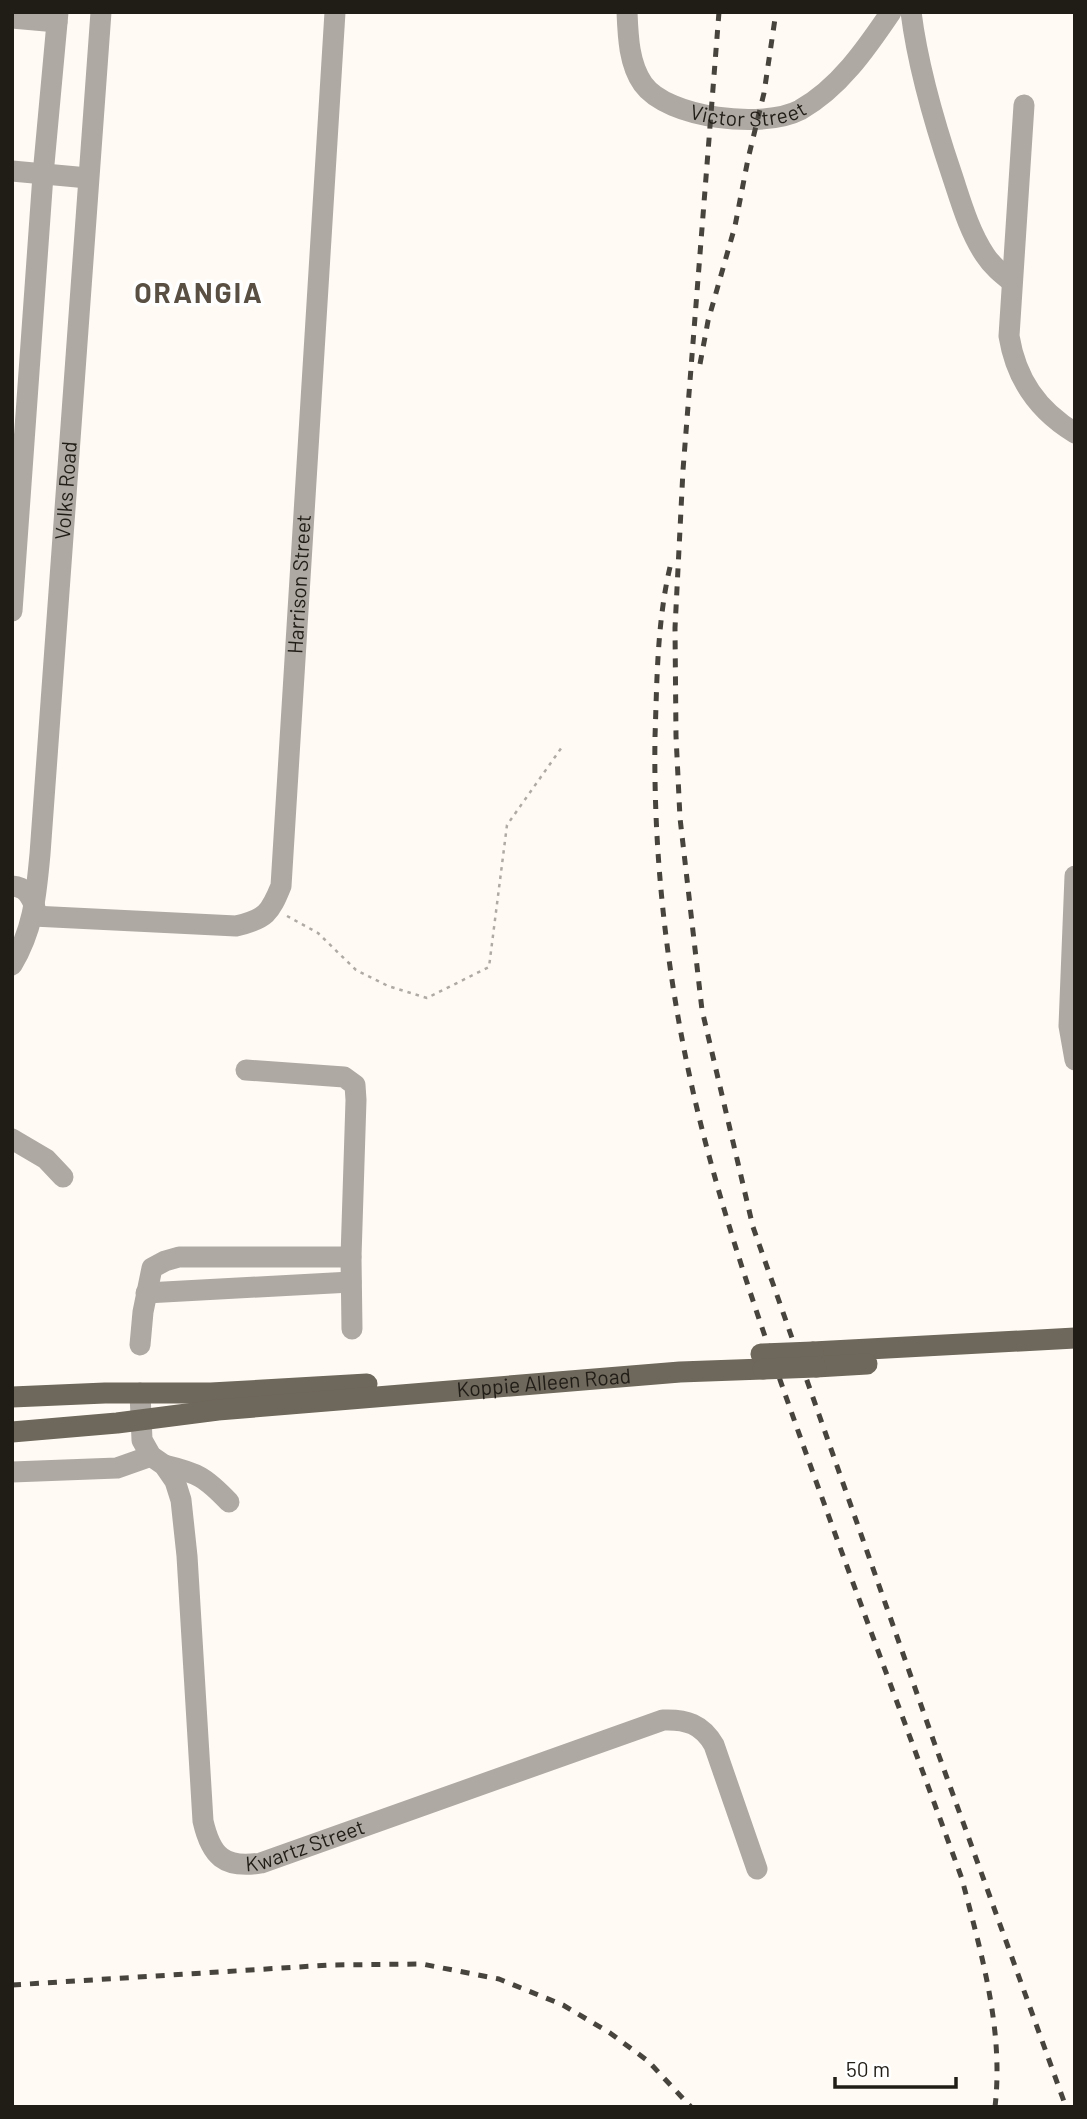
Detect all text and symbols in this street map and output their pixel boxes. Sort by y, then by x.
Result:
street label: Victor Street [688,95,810,131]
district label: ORANGIA [134,275,264,309]
street label: Volks Road [49,440,81,541]
street label: Harrison Street [281,514,315,654]
street label: Koppie Alleen Road [455,1362,632,1401]
street label: Kwartz Street [244,1813,368,1876]
scale bar [835,2046,956,2090]
text: 50 m [846,2056,890,2081]

